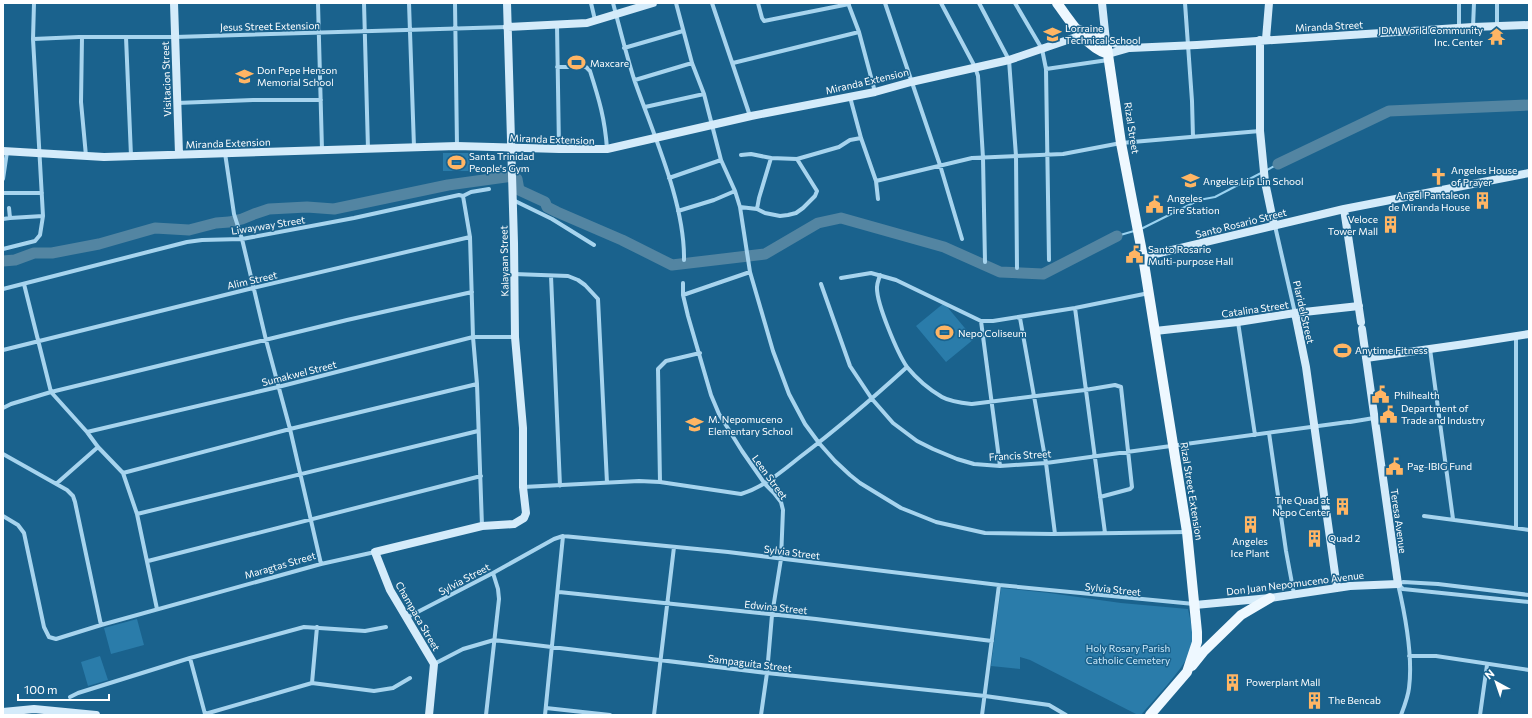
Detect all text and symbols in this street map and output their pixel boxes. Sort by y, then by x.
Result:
street label: Miranda Street [1295,18,1363,34]
street label: Jesus Street Extension [220,19,320,33]
place label: Lorraine Technical School [1065,22,1141,46]
school or university icon: Lorraine Technical School [1042,24,1062,44]
place label: JDM World Community Inc. Center [1378,24,1483,48]
temple icon: JDM World Community Inc. Center [1486,26,1506,46]
street label: Visitacion Street [159,41,173,117]
sports icon: Maxcare [567,53,587,73]
place label: Maxcare [590,57,629,69]
place label: Don Pepe Henson Memorial School [257,64,337,88]
school or university icon: Don Pepe Henson Memorial School [234,66,254,86]
street label: Miranda Extension [824,66,910,96]
street label: Rizal Street [1122,101,1142,155]
street label: Miranda Extension [509,132,595,146]
street label: Miranda Extension [185,136,271,150]
place label: Santa Trinidad People's Gym [469,150,535,174]
sports icon: Santa Trinidad People's Gym [446,152,466,172]
place label: Angeles House of Prayer [1451,164,1517,188]
church icon: Angeles House of Prayer [1428,166,1448,186]
school or university icon: Angeles Lip Lin School [1180,171,1200,191]
place label: Angeles Lip Lin School [1203,175,1304,187]
place label: Angel Pantaleon de Miranda House [1388,189,1470,213]
building icon: Angel Pantaleon de Miranda House [1473,191,1493,211]
place label: Angeles Fire Station [1167,192,1220,216]
public building icon: Angeles Fire Station [1144,194,1164,214]
street label: Santo Rosario Street [1194,206,1288,240]
street label: Liwayway Street [230,213,306,237]
place label: Veloce Tower Mall [1328,213,1378,237]
building icon: Veloce Tower Mall [1381,215,1401,235]
street label: Kalayaan Street [497,225,511,297]
place label: Santo Rosario Multi-purpose Hall [1148,243,1233,267]
public building icon: Santo Rosario Multi-purpose Hall [1125,245,1145,265]
street label: Alim Street [226,268,278,292]
street label: Plaridel Street [1291,279,1317,345]
street label: Catalina Street [1221,298,1289,320]
sports icon: Nepo Coliseum [935,323,955,343]
place label: Nepo Coliseum [958,327,1027,339]
sports icon: Anytime Fitness [1332,340,1352,360]
place label: Anytime Fitness [1355,344,1428,356]
street label: Sumakwel Street [260,358,338,388]
public building icon: Philhealth [1371,385,1391,405]
place label: Philhealth [1394,389,1440,401]
place label: Department of Trade and Industry [1401,402,1485,426]
public building icon: Department of Trade and Industry [1378,404,1398,424]
place label: M. Nepomuceno Elementary School [708,413,793,437]
school or university icon: M. Nepomuceno Elementary School [685,415,705,435]
street label: Rizal Street Extension [1178,441,1206,541]
street label: Francis Street [988,447,1052,463]
street label: Leen Street [750,452,790,502]
public building icon: Pag-IBIG Fund [1384,456,1404,476]
place label: Pag-IBIG Fund [1407,460,1472,472]
street label: Teresa Avenue [1389,488,1409,554]
place label: The Quad at Nepo Center [1272,494,1330,518]
building icon: The Quad at Nepo Center [1333,496,1353,516]
building icon: Angeles Ice Plant [1240,514,1260,534]
building icon: Quad 2 [1305,528,1325,548]
place label: Quad 2 [1328,532,1361,544]
place label: Angeles Ice Plant [1231,535,1269,559]
street label: Sylvia Street [763,543,821,561]
street label: Maragtas Street [243,549,317,581]
street label: Sylvia Street [436,560,492,598]
street label: Don Juan Nepomuceno Avenue [1226,569,1364,597]
street label: Champaca Street [393,579,443,653]
street label: Sylvia Street [1084,580,1142,598]
street label: Edwina Street [744,598,808,616]
park label: Holy Rosary Parish Catholic Cemetery [1086,642,1170,666]
street label: Sampaguita Street [708,652,792,674]
north arrow [1476,662,1516,702]
text: N [1482,666,1497,682]
building icon: Powerplant Mall [1223,672,1243,692]
scale bar [18,676,109,702]
place label: Powerplant Mall [1246,676,1320,688]
text: 100 m [24,682,58,696]
building icon: The Bencab [1305,690,1325,710]
place label: The Bencab [1328,694,1381,706]

